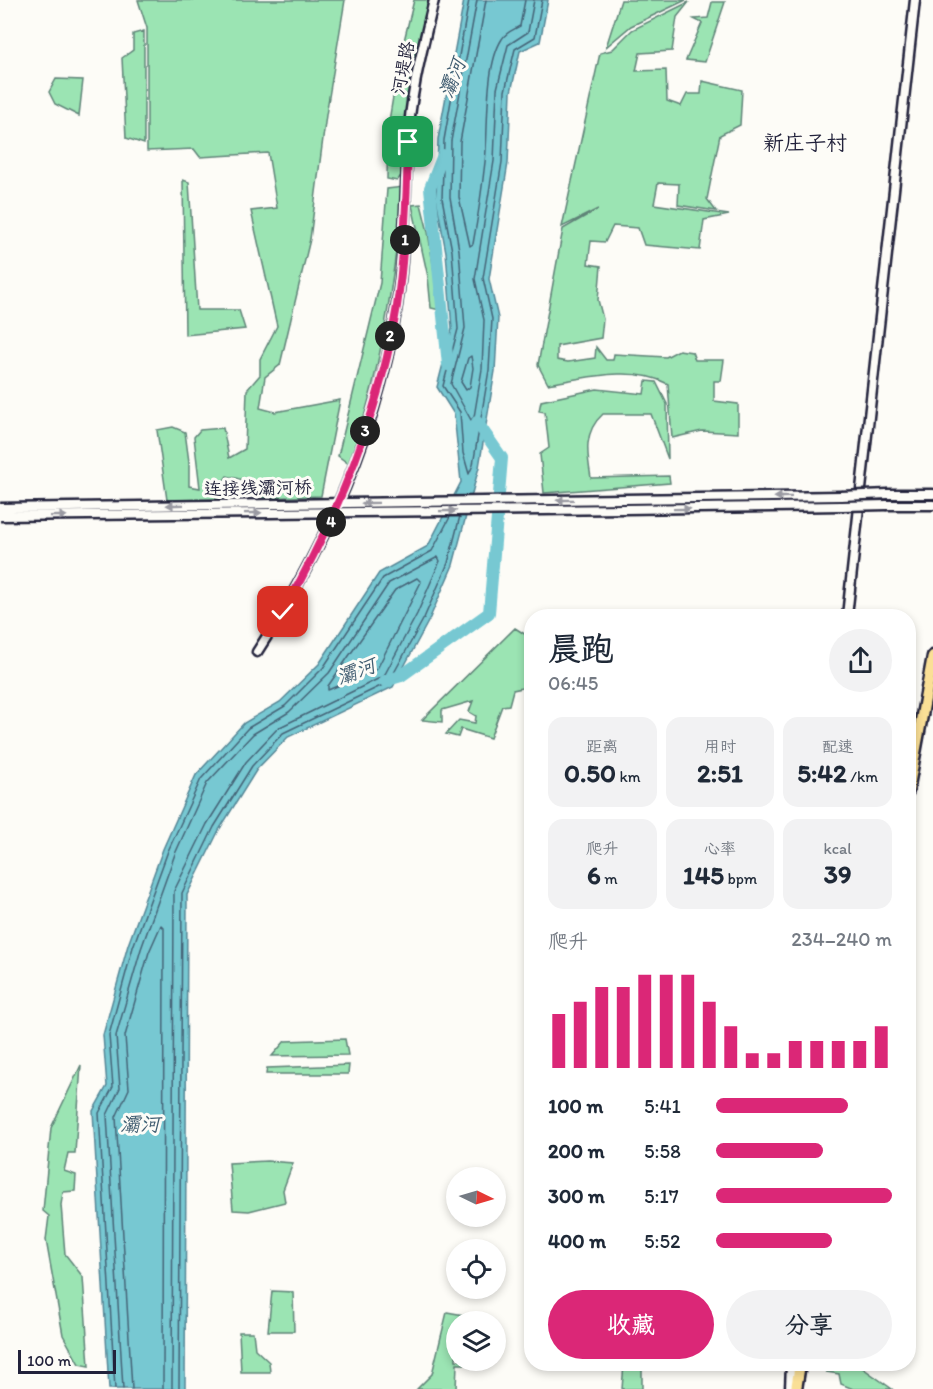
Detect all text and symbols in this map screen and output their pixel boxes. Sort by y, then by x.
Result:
street label: 河堤路 [387,39,419,97]
water label: 灞河 [434,52,471,101]
pin [382,116,433,167]
icon: arrive [391,125,424,158]
district label: 新庄子村 [763,130,847,155]
pin: 1 [390,225,420,255]
text: 1 [401,230,409,249]
pin: 2 [375,321,405,351]
text: 2 [386,326,394,345]
pin: 3 [350,416,380,446]
text: 3 [361,421,369,440]
street label: 连接线灞河桥 [204,476,312,500]
one-way arrow [773,492,792,501]
one-way arrow [556,495,575,505]
one-way arrow [361,498,380,507]
one-way arrow [166,500,185,510]
one-way arrow [673,504,692,513]
one-way arrow [439,506,458,516]
pin: 4 [316,507,346,537]
one-way arrow [244,509,263,518]
one-way arrow [49,511,68,520]
text: 4 [326,512,336,531]
pin [257,586,308,637]
icon: check [266,595,299,628]
text: 晨跑 [548,629,614,668]
button: share [829,629,892,692]
water label: 灞河 [333,652,382,689]
text: 06:45 [548,671,598,695]
text: 距离 [586,737,618,756]
text: 用时 [704,737,736,756]
text: 配速 [822,737,854,756]
text: 0.50 [564,757,616,789]
text: 2:51 [697,757,743,789]
text: 5:42 [797,757,847,789]
text: km [616,767,641,786]
text: /km [847,767,878,786]
text: 爬升 [586,839,618,858]
text: 心率 [704,839,736,858]
text: kcal [823,839,852,858]
text: 39 [824,858,852,890]
text: 6 [587,859,601,891]
text: 145 [683,859,724,891]
text: m [601,869,618,888]
text: bpm [724,869,757,888]
text: 234–240 m [791,927,892,951]
text: 爬升 [548,929,588,953]
text: 100 m [548,1094,603,1118]
text: 5:41 [644,1094,681,1118]
water label: 灞河 [120,1112,163,1136]
text: 200 m [548,1139,604,1163]
text: 5:58 [644,1139,681,1163]
north arrow [446,1167,506,1227]
map controls [446,1167,506,1371]
text: 300 m [548,1184,605,1208]
text: 5:17 [644,1184,679,1208]
text: 400 m [548,1229,606,1253]
text: 5:52 [644,1229,680,1253]
button: locate [446,1239,506,1299]
button: 收藏 [548,1290,714,1359]
button: 分享 [726,1290,892,1359]
button: layers [446,1311,506,1371]
scale bar [18,1347,116,1374]
text: 100 m [27,1351,71,1370]

